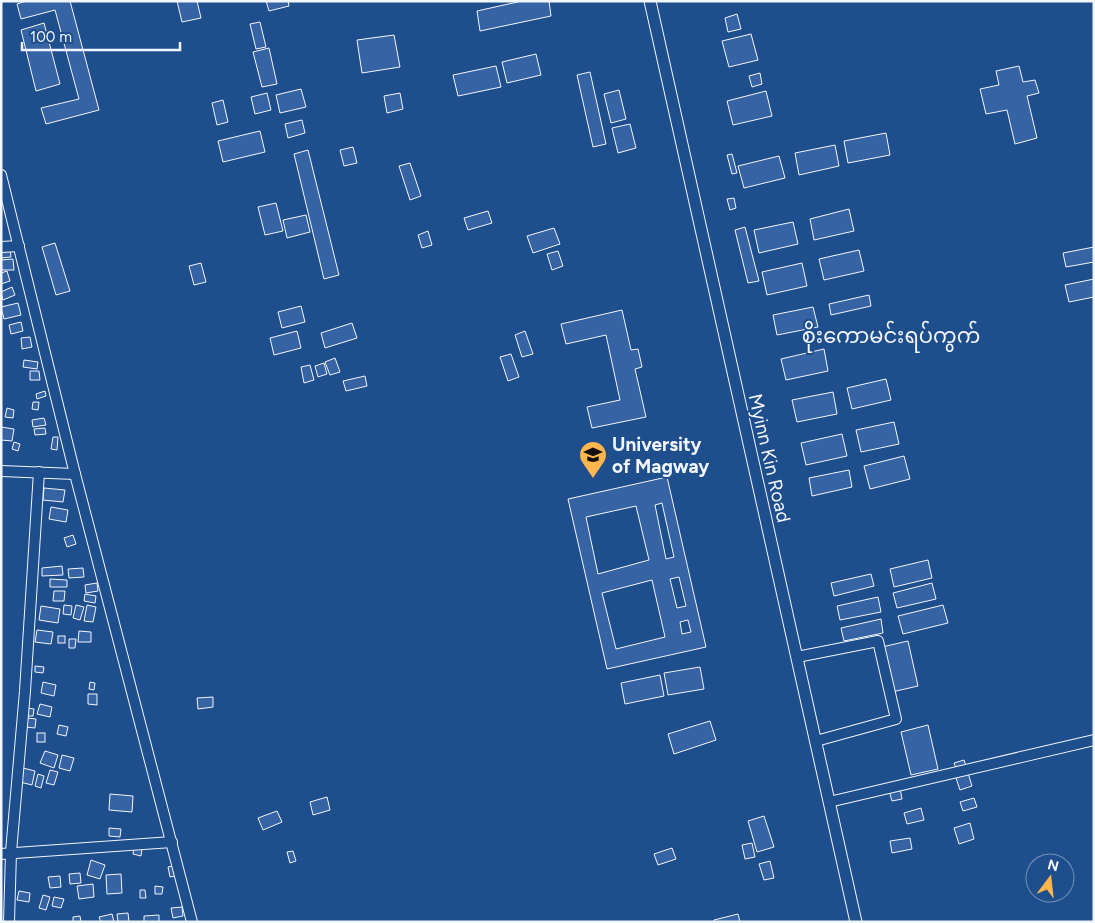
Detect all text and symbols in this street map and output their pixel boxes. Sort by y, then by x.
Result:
scale bar [22,20,180,52]
text: 100 m [30,28,72,46]
district label: စိုးကောမင်းရပ်ကွက် [802,320,980,353]
street label: Myinn Kin Road [744,392,795,525]
place label: University of Magway [612,433,709,478]
school or university icon: University of Magway [578,440,608,479]
north arrow [1025,853,1075,903]
text: N [1046,856,1061,876]

